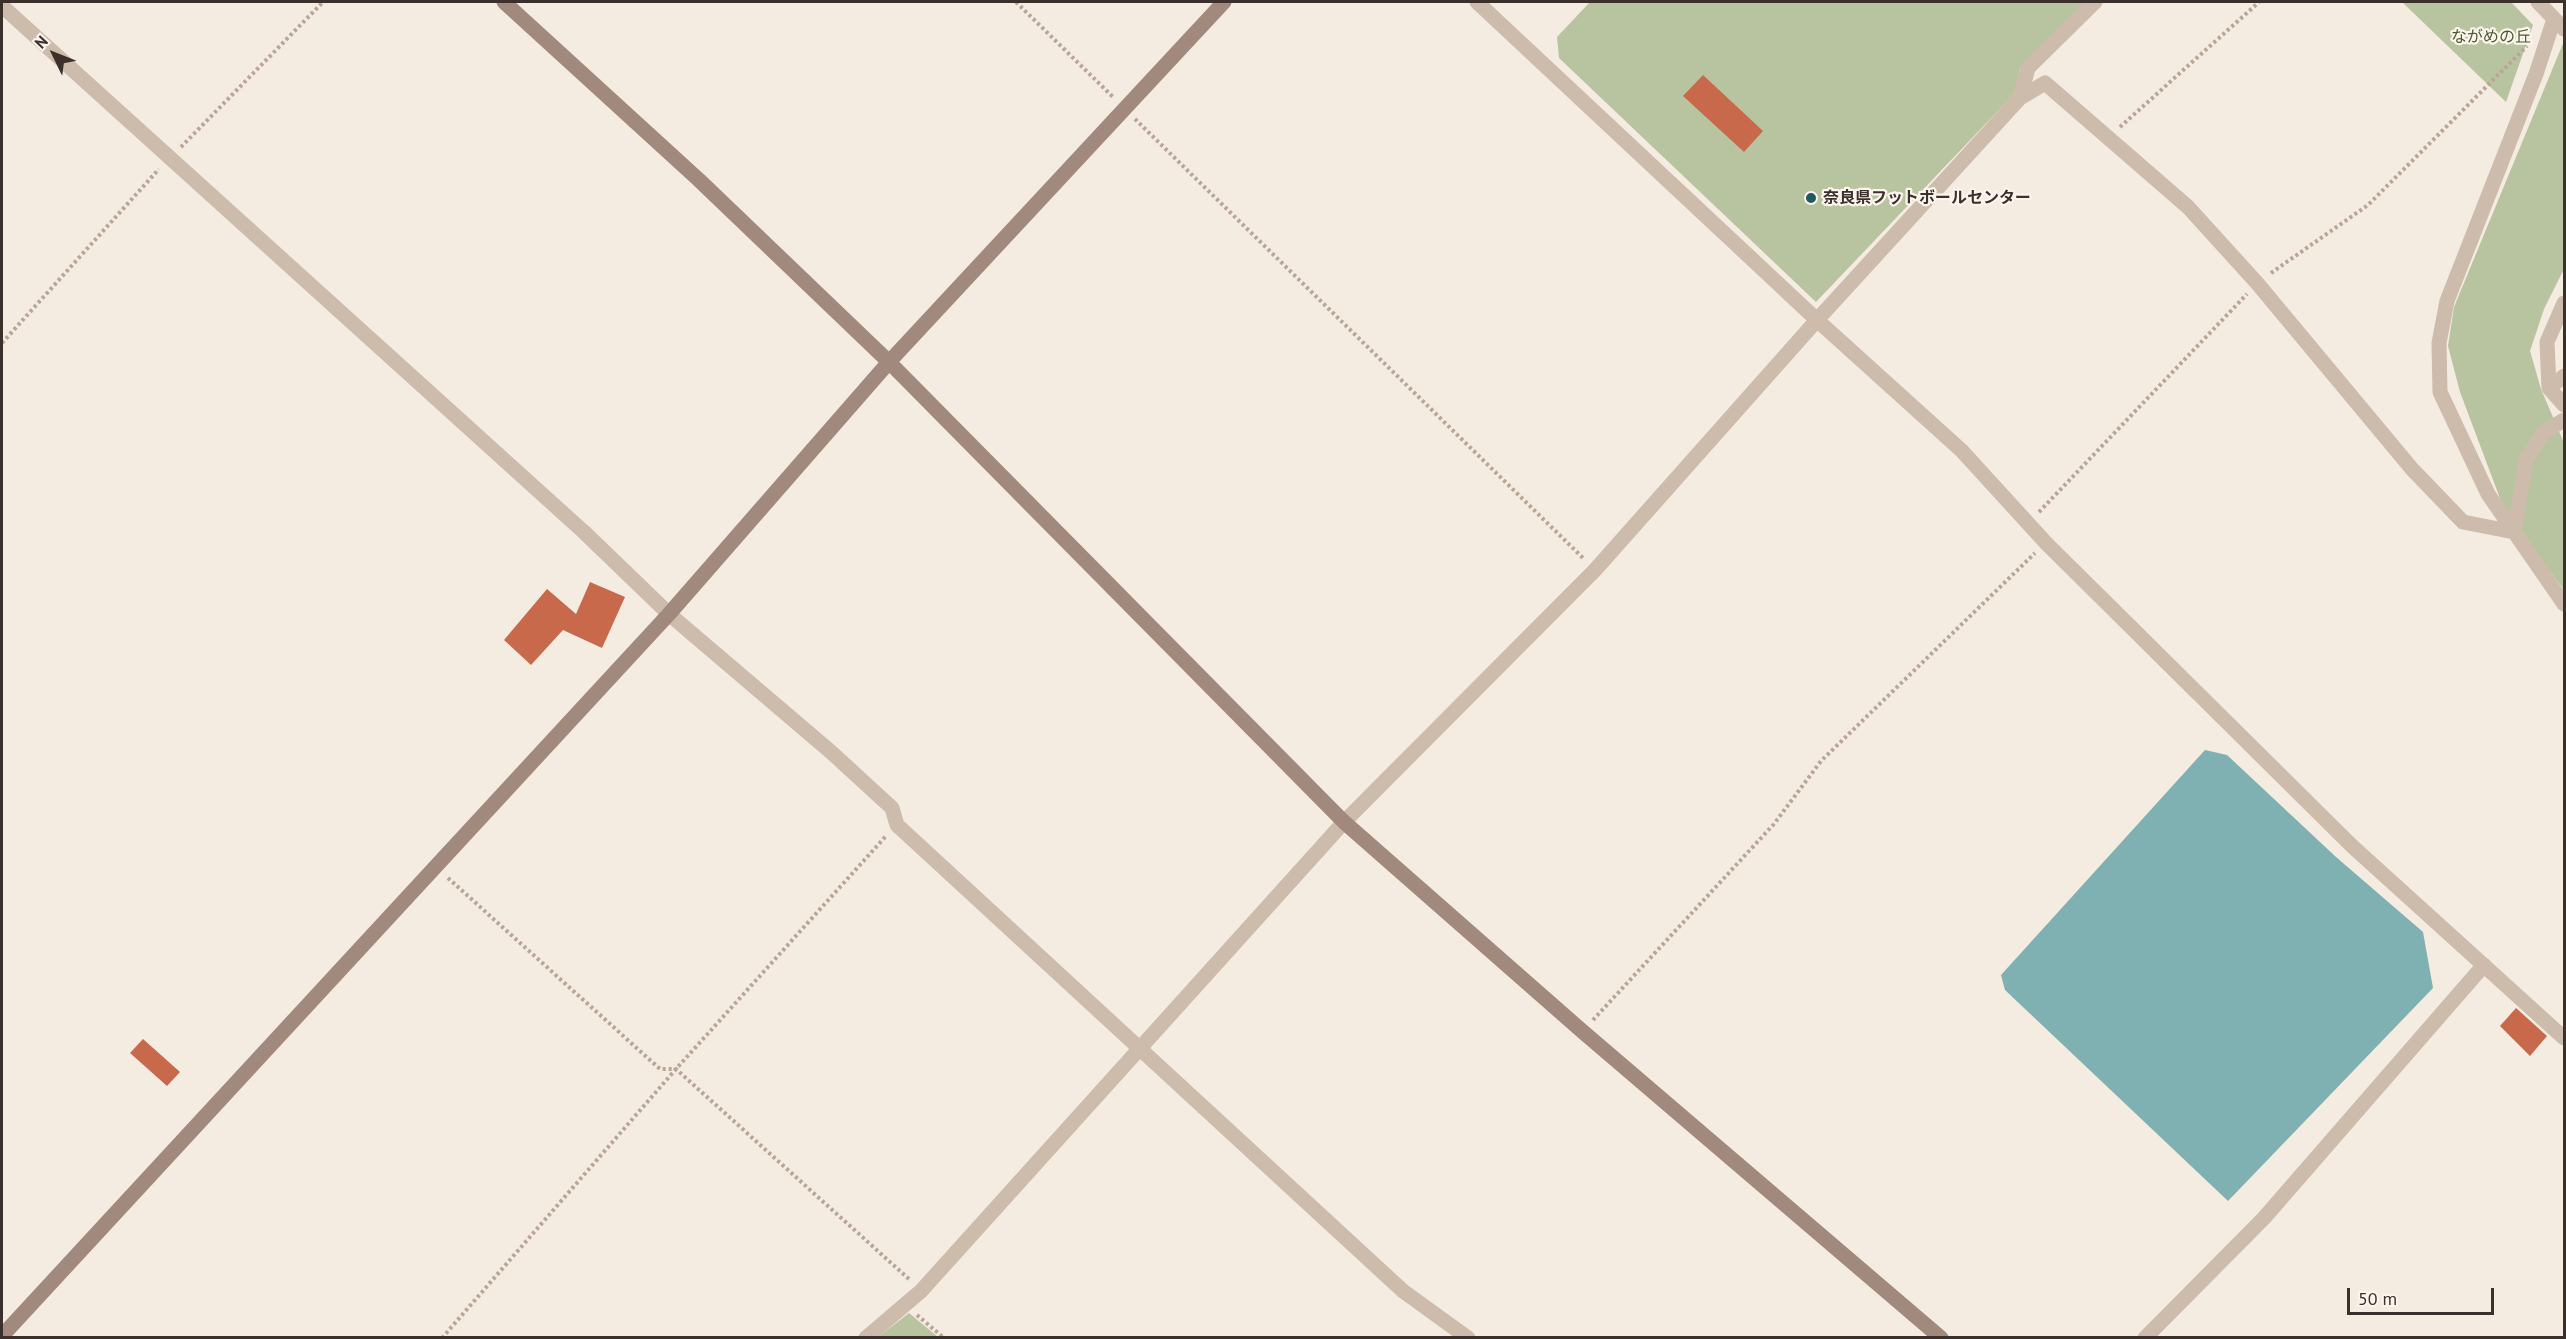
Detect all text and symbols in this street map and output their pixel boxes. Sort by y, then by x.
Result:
north arrow [24,24,84,84]
park label: ながめの丘 [2451,27,2531,47]
text: N [30,31,52,52]
place label: 奈良県フットボールセンター [1823,188,2031,208]
marker: 奈良県フットボールセンター [1804,191,1818,205]
scale bar [2350,1276,2497,1314]
text: 50 m [2358,1287,2397,1310]

